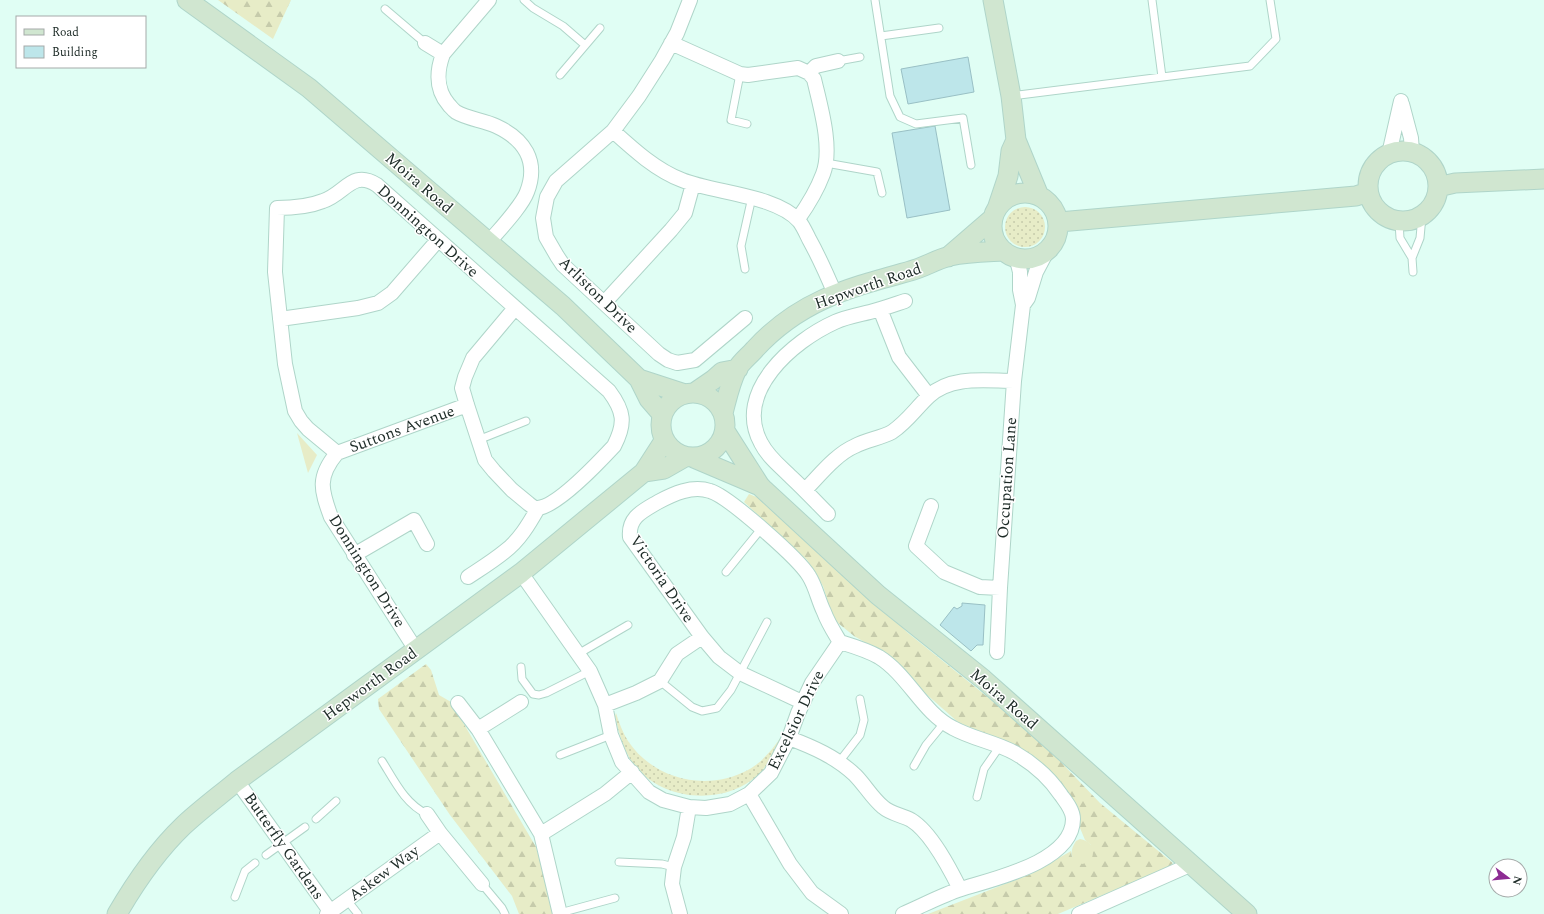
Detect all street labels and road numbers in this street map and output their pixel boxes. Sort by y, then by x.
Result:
street label: Moira Road [380,147,458,219]
street label: Donnington Drive [372,179,484,283]
street label: Arliston Drive [553,251,643,339]
street label: Hepworth Road [811,256,925,316]
street label: Suttons Avenue [346,399,458,459]
street label: Occupation Lane [991,416,1023,540]
street label: Donnington Drive [323,510,411,632]
street label: Victoria Drive [624,530,700,628]
street label: Hepworth Road [318,641,422,727]
street label: Moira Road [965,663,1043,735]
street label: Excelsior Drive [761,666,831,774]
street label: Butterfly Gardens [238,787,330,905]
street label: Askew Way [344,838,425,907]

